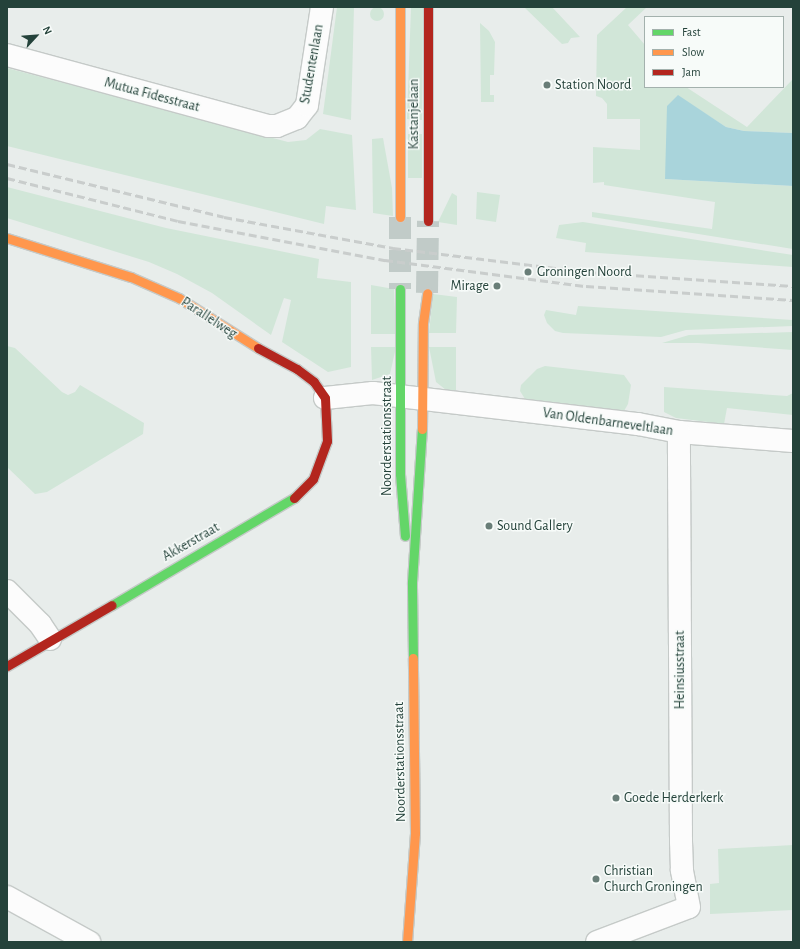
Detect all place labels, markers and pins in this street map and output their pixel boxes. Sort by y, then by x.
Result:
place label: Station Noord [555,77,631,93]
marker: Station Noord [542,80,552,90]
place label: Groningen Noord [537,264,632,280]
marker: Groningen Noord [522,266,534,278]
place label: Mirage [450,278,489,294]
marker: Mirage [492,281,502,291]
place label: Sound Gallery [497,518,573,534]
marker: Sound Gallery [484,521,494,531]
place label: Goede Herderkerk [624,790,723,806]
marker: Goede Herderkerk [611,793,621,803]
place label: Christian Church Groningen [604,863,703,896]
marker: Christian Church Groningen [591,874,601,884]

